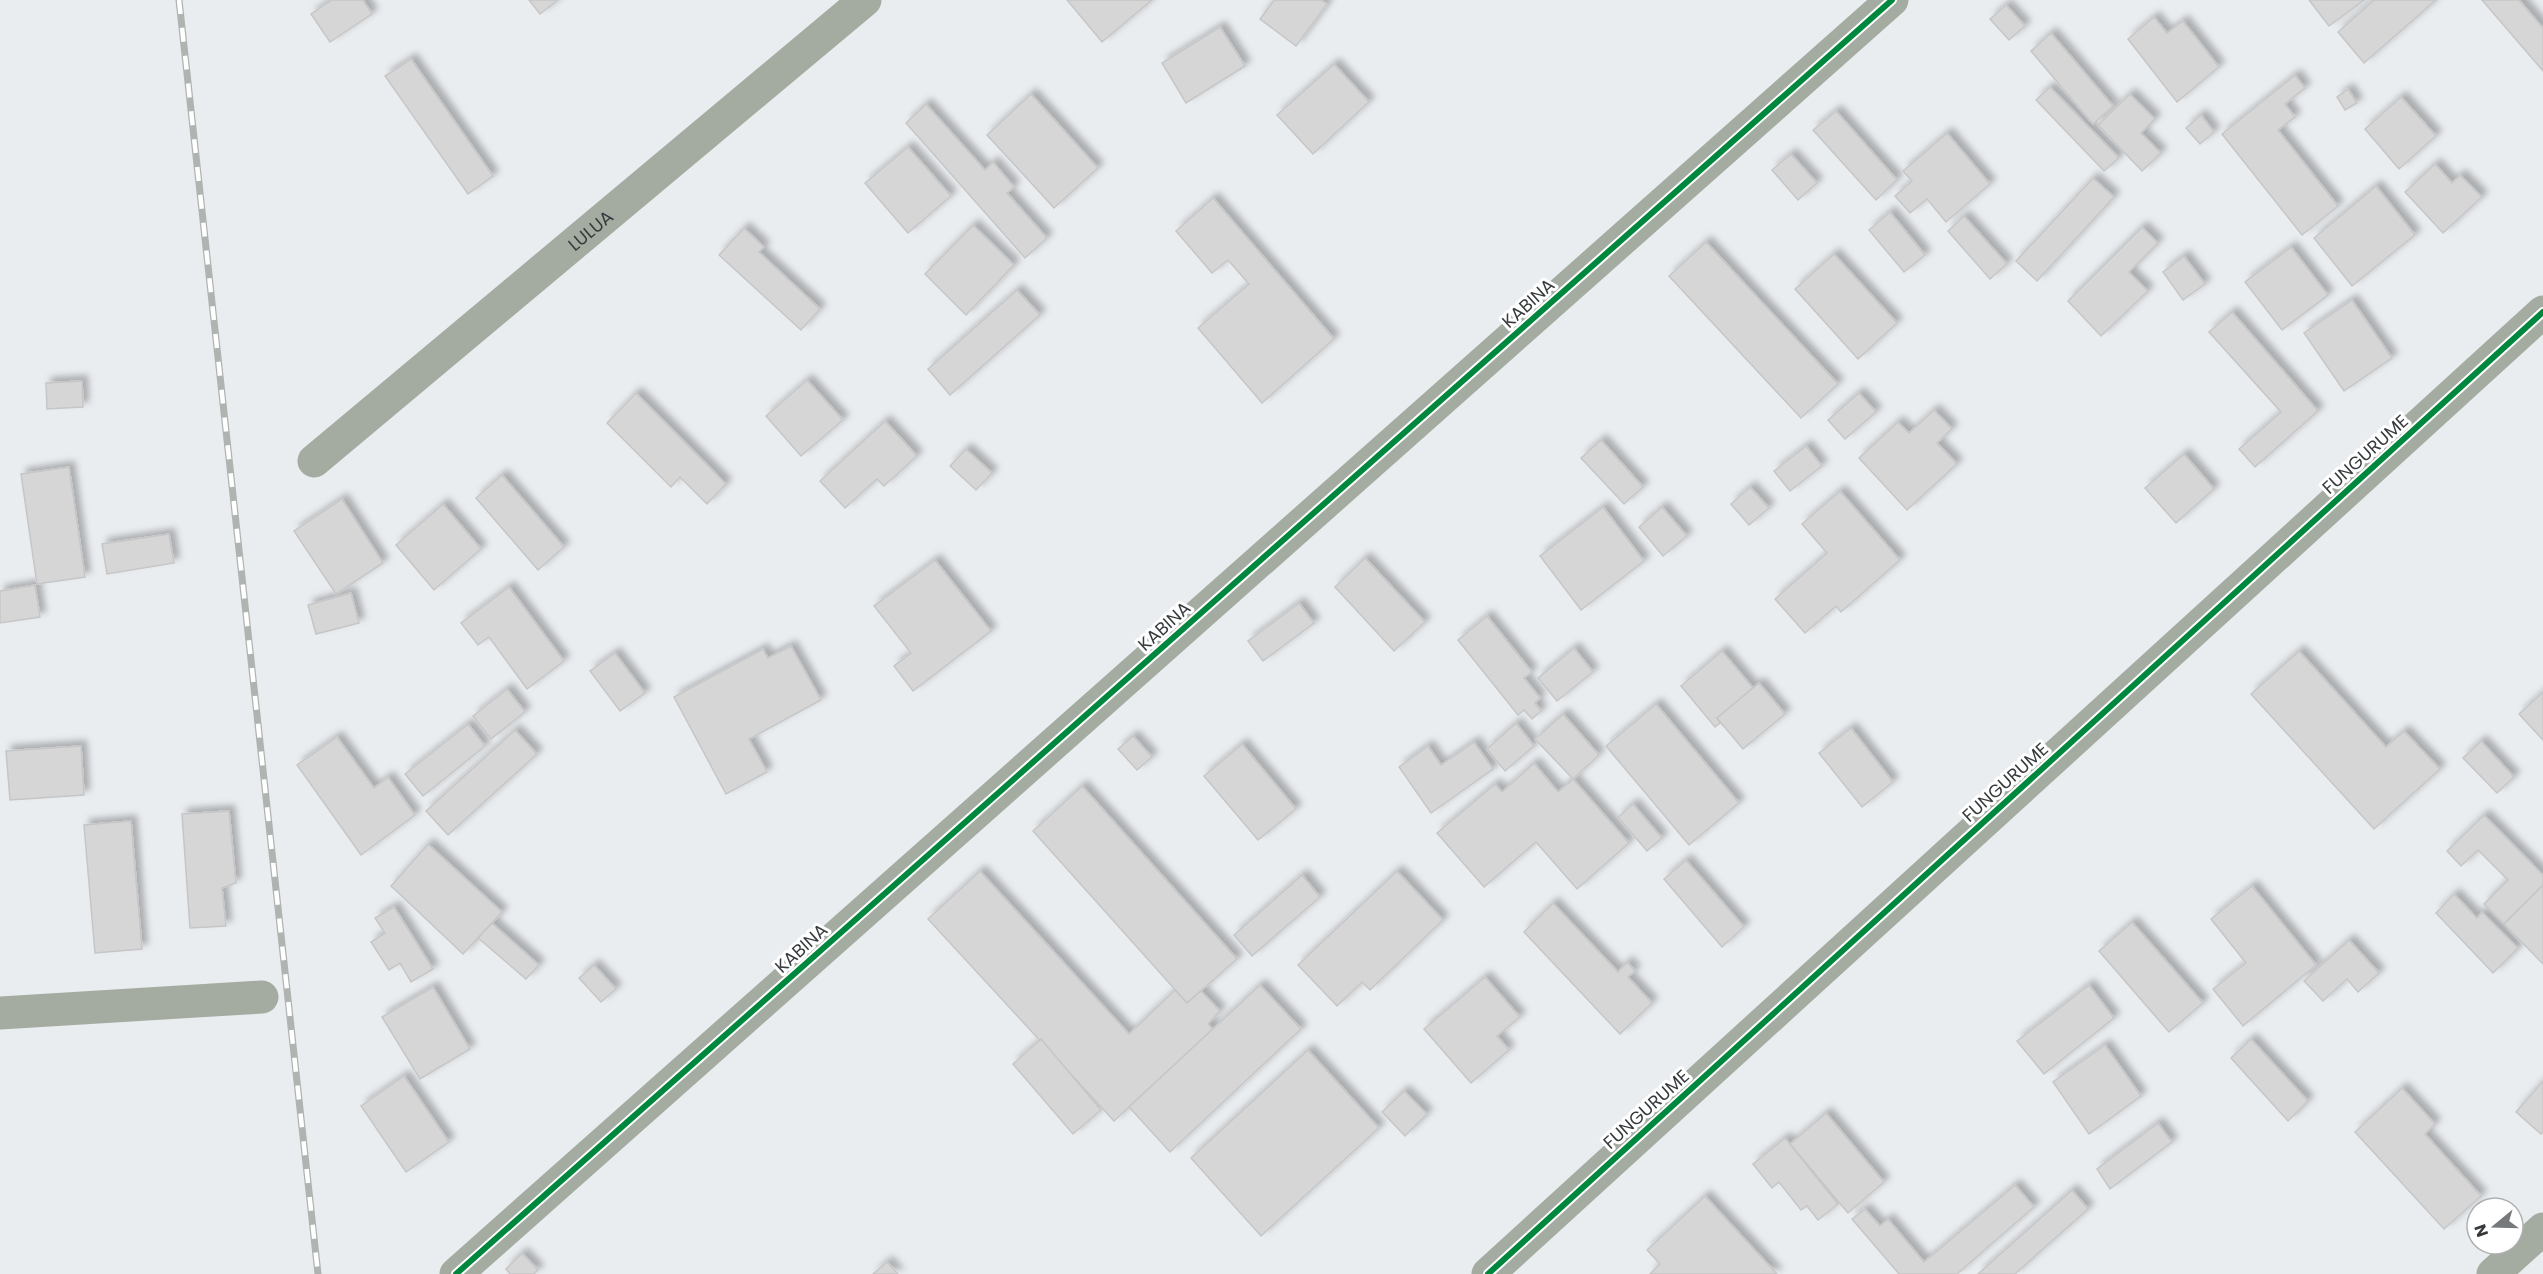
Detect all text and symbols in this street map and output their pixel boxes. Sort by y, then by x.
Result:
street label: LULUA [562,204,618,256]
street label: KABINA [1496,273,1560,333]
street label: FUNGURUME [2317,409,2413,499]
street label: KABINA [1132,596,1196,656]
street label: FUNGURUME [1957,737,2053,827]
street label: KABINA [769,918,833,978]
street label: FUNGURUME [1598,1064,1694,1154]
north arrow [2465,1196,2525,1256]
text: N [2468,1221,2494,1240]

